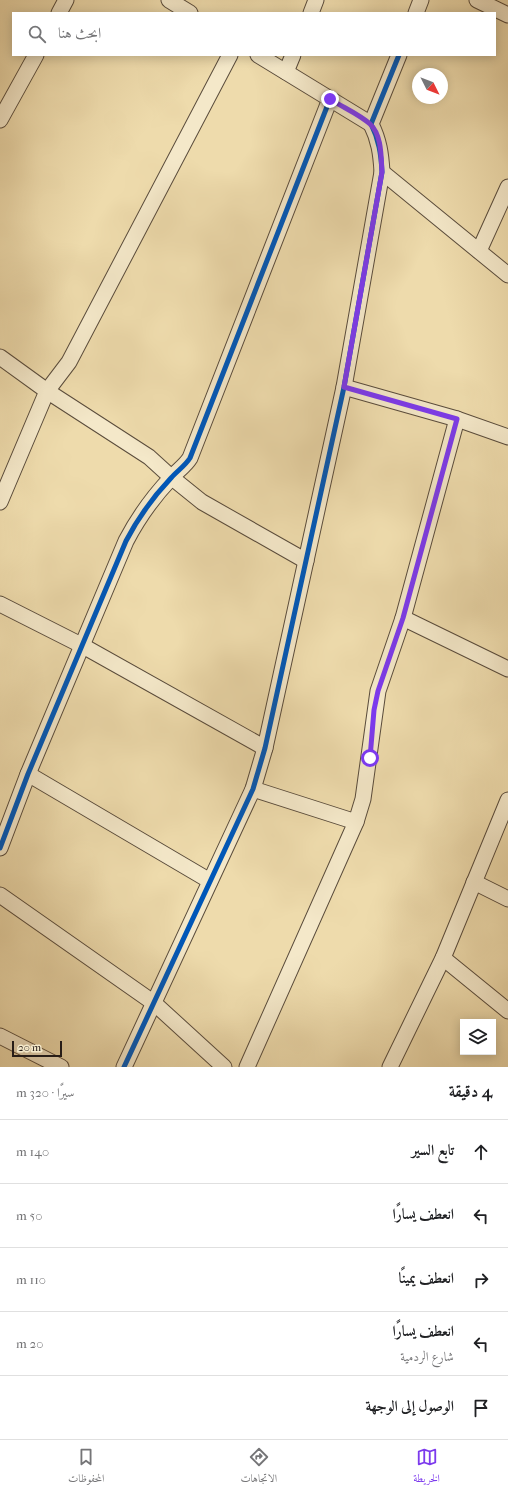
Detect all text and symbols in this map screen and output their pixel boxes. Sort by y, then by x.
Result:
search box [12,12,496,56]
icon: search [26,23,48,45]
text: ابحث هنا [58,24,101,42]
north arrow [412,68,448,104]
route end [321,90,339,108]
route start [361,749,379,767]
map controls [460,1019,496,1055]
button: layers [460,1019,496,1055]
scale bar [12,1039,62,1058]
text: 20 m [18,1041,41,1054]
text: 4 دقيقة [449,1081,492,1101]
text: سيرًا · 320 m [16,1085,74,1100]
text: تابع السير [412,1141,454,1159]
icon: ahead [470,1141,492,1163]
text: 140 m [16,1144,49,1159]
text: انعطف يسارًا [393,1205,454,1223]
icon: left [470,1205,492,1227]
text: 50 m [16,1208,42,1223]
text: انعطف يمينًا [399,1269,454,1287]
icon: right [470,1269,492,1291]
text: 110 m [16,1272,46,1287]
text: انعطف يسارًا [393,1322,454,1340]
icon: left [470,1333,492,1355]
text: 20 m [16,1336,43,1351]
text: شارع الردمية [400,1349,454,1364]
text: الوصول إلى الوجهة [365,1397,454,1415]
icon: arrive [470,1397,492,1419]
tab: المحفوظات [68,1446,104,1489]
tab: الاتجاهات [240,1446,277,1489]
tab: الخريطة [413,1446,440,1489]

